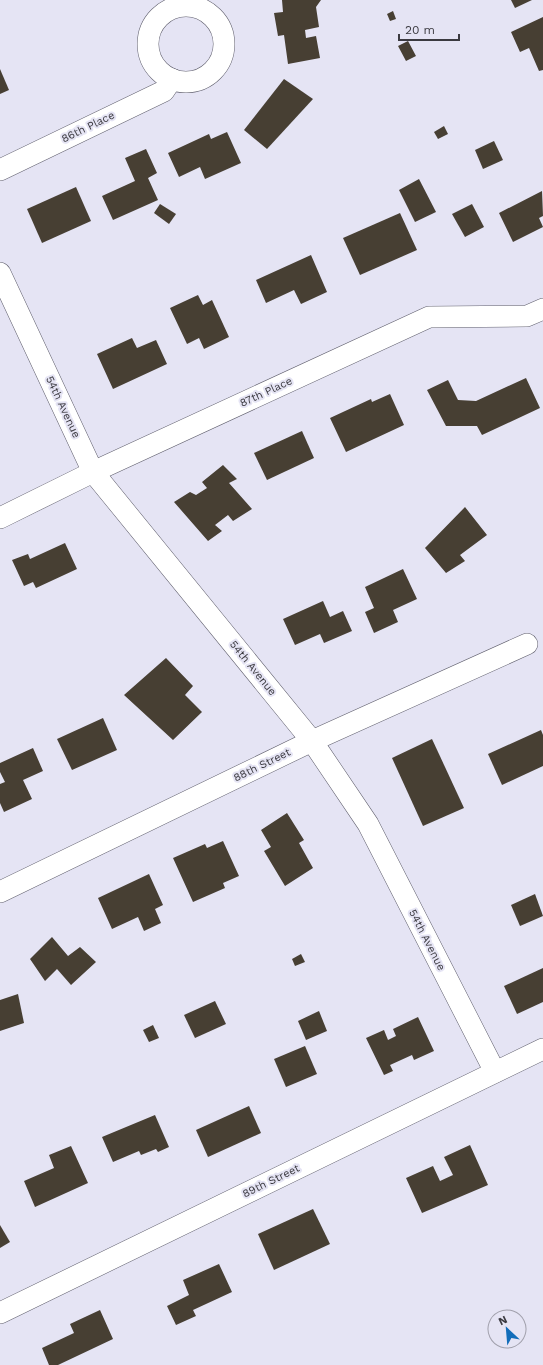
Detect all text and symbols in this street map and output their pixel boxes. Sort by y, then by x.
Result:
scale bar [399,16,459,42]
text: 20 m [405,23,435,37]
street label: 86th Place [59,109,117,145]
street label: 54th Avenue [43,374,83,440]
street label: 87th Place [238,374,294,410]
street label: 54th Avenue [227,638,279,698]
street label: 88th Street [231,745,293,784]
street label: 54th Avenue [406,907,448,973]
street label: 89th Street [240,1161,302,1200]
north arrow [487,1309,527,1349]
text: N [496,1313,509,1328]

